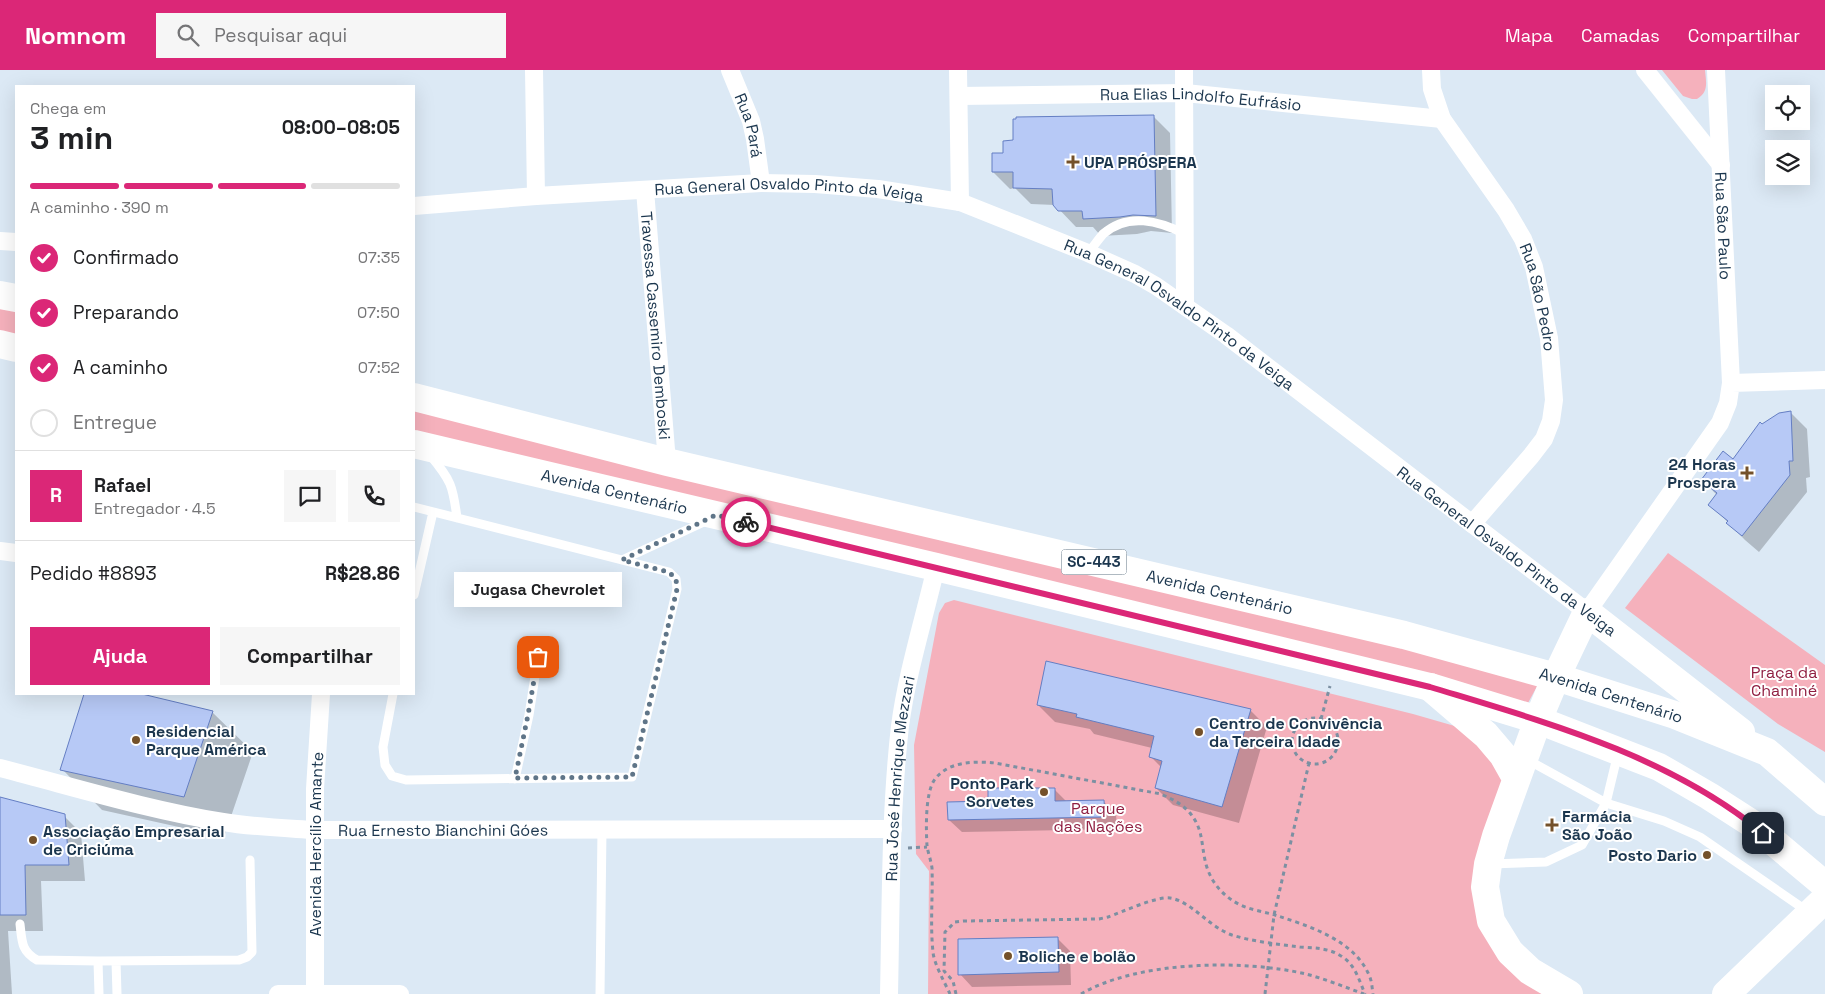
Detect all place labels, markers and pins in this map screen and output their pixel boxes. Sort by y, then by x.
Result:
place label: UPA PRÓSPERA [1084,152,1197,173]
marker: UPA PRÓSPERA [1066,155,1080,169]
place label: 24 Horas Prospera [1667,454,1736,493]
marker: 24 Horas Prospera [1740,466,1754,480]
callout: Jugasa Chevrolet [454,572,622,607]
pin [517,636,559,678]
place label: Centro de Convivência da Terceira Idade [1209,713,1382,752]
place label: Residencial Parque América [146,721,266,760]
marker: Centro de Convivência da Terceira Idade [1193,726,1205,738]
marker: Residencial Parque América [130,734,142,746]
place label: Ponto Park Sorvetes [950,773,1034,812]
marker: Ponto Park Sorvetes [1038,786,1050,798]
place label: Farmácia São João [1562,806,1633,845]
pin [1742,812,1784,854]
marker: Farmácia São João [1546,819,1558,831]
place label: Associação Empresarial de Criciúma [43,821,224,860]
marker: Associação Empresarial de Criciúma [27,834,39,846]
place label: Posto Dario [1608,845,1697,866]
marker: Posto Dario [1701,849,1713,861]
place label: Boliche e bolão [1018,946,1136,967]
marker: Boliche e bolão [1002,950,1014,962]

